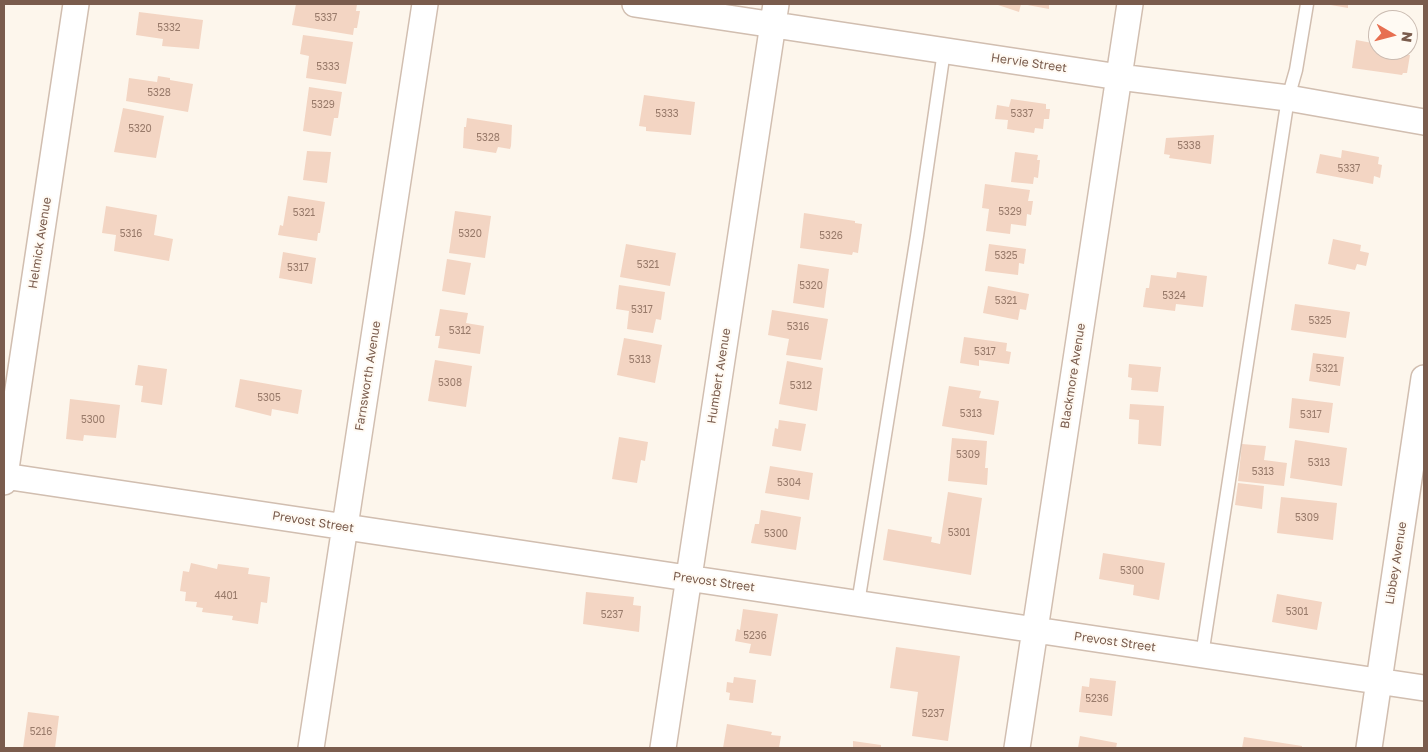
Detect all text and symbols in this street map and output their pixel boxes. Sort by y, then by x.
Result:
north arrow [1368,10,1418,60]
house number: 5337 [315,12,337,24]
house number: 5332 [157,22,181,34]
text: N [1398,31,1417,43]
street label: Hervie Street [990,51,1068,75]
house number: 5333 [316,61,340,73]
house number: 5328 [147,87,171,99]
house number: 5329 [311,99,335,111]
house number: 5333 [655,108,679,120]
house number: 5337 [1011,108,1033,120]
house number: 5320 [128,123,152,135]
house number: 5328 [476,132,500,144]
house number: 5338 [1177,140,1201,152]
house number: 5337 [1338,163,1360,175]
street label: Helmick Avenue [26,196,54,290]
house number: 5329 [998,206,1022,218]
house number: 5321 [293,207,315,219]
house number: 5316 [120,228,142,240]
house number: 5320 [458,228,482,240]
house number: 5326 [819,230,843,242]
house number: 5325 [994,250,1018,262]
house number: 5321 [637,259,659,271]
house number: 5317 [287,262,309,274]
house number: 5320 [799,280,823,292]
house number: 5324 [1162,290,1186,302]
house number: 5321 [995,295,1017,307]
house number: 5317 [631,304,653,316]
house number: 5325 [1308,315,1332,327]
street label: Farnsworth Avenue [352,320,384,432]
house number: 5316 [787,321,809,333]
street label: Blackmore Avenue [1058,322,1088,430]
house number: 5312 [449,325,471,337]
street label: Humbert Avenue [704,327,734,425]
house number: 5317 [974,346,996,358]
house number: 5313 [629,354,651,366]
house number: 5321 [1316,363,1338,375]
house number: 5308 [438,377,462,389]
house number: 5312 [790,380,812,392]
house number: 5305 [257,392,281,404]
house number: 5313 [960,408,982,420]
house number: 5317 [1300,409,1322,421]
house number: 5300 [81,414,105,426]
house number: 5309 [956,449,980,461]
house number: 5313 [1308,457,1330,469]
house number: 5313 [1252,466,1274,478]
house number: 5304 [777,477,801,489]
street label: Prevost Street [271,508,355,536]
house number: 5309 [1295,512,1319,524]
street label: Libbey Avenue [1382,521,1410,605]
house number: 5301 [948,527,970,539]
house number: 5300 [764,528,788,540]
house number: 5300 [1120,565,1144,577]
street label: Prevost Street [672,569,756,595]
house number: 4401 [214,590,238,602]
house number: 5301 [1286,606,1308,618]
house number: 5237 [601,609,623,621]
street label: Prevost Street [1073,629,1157,655]
house number: 5236 [743,630,767,642]
house number: 5236 [1085,693,1109,705]
house number: 5237 [922,708,944,720]
house number: 5216 [30,726,52,738]

